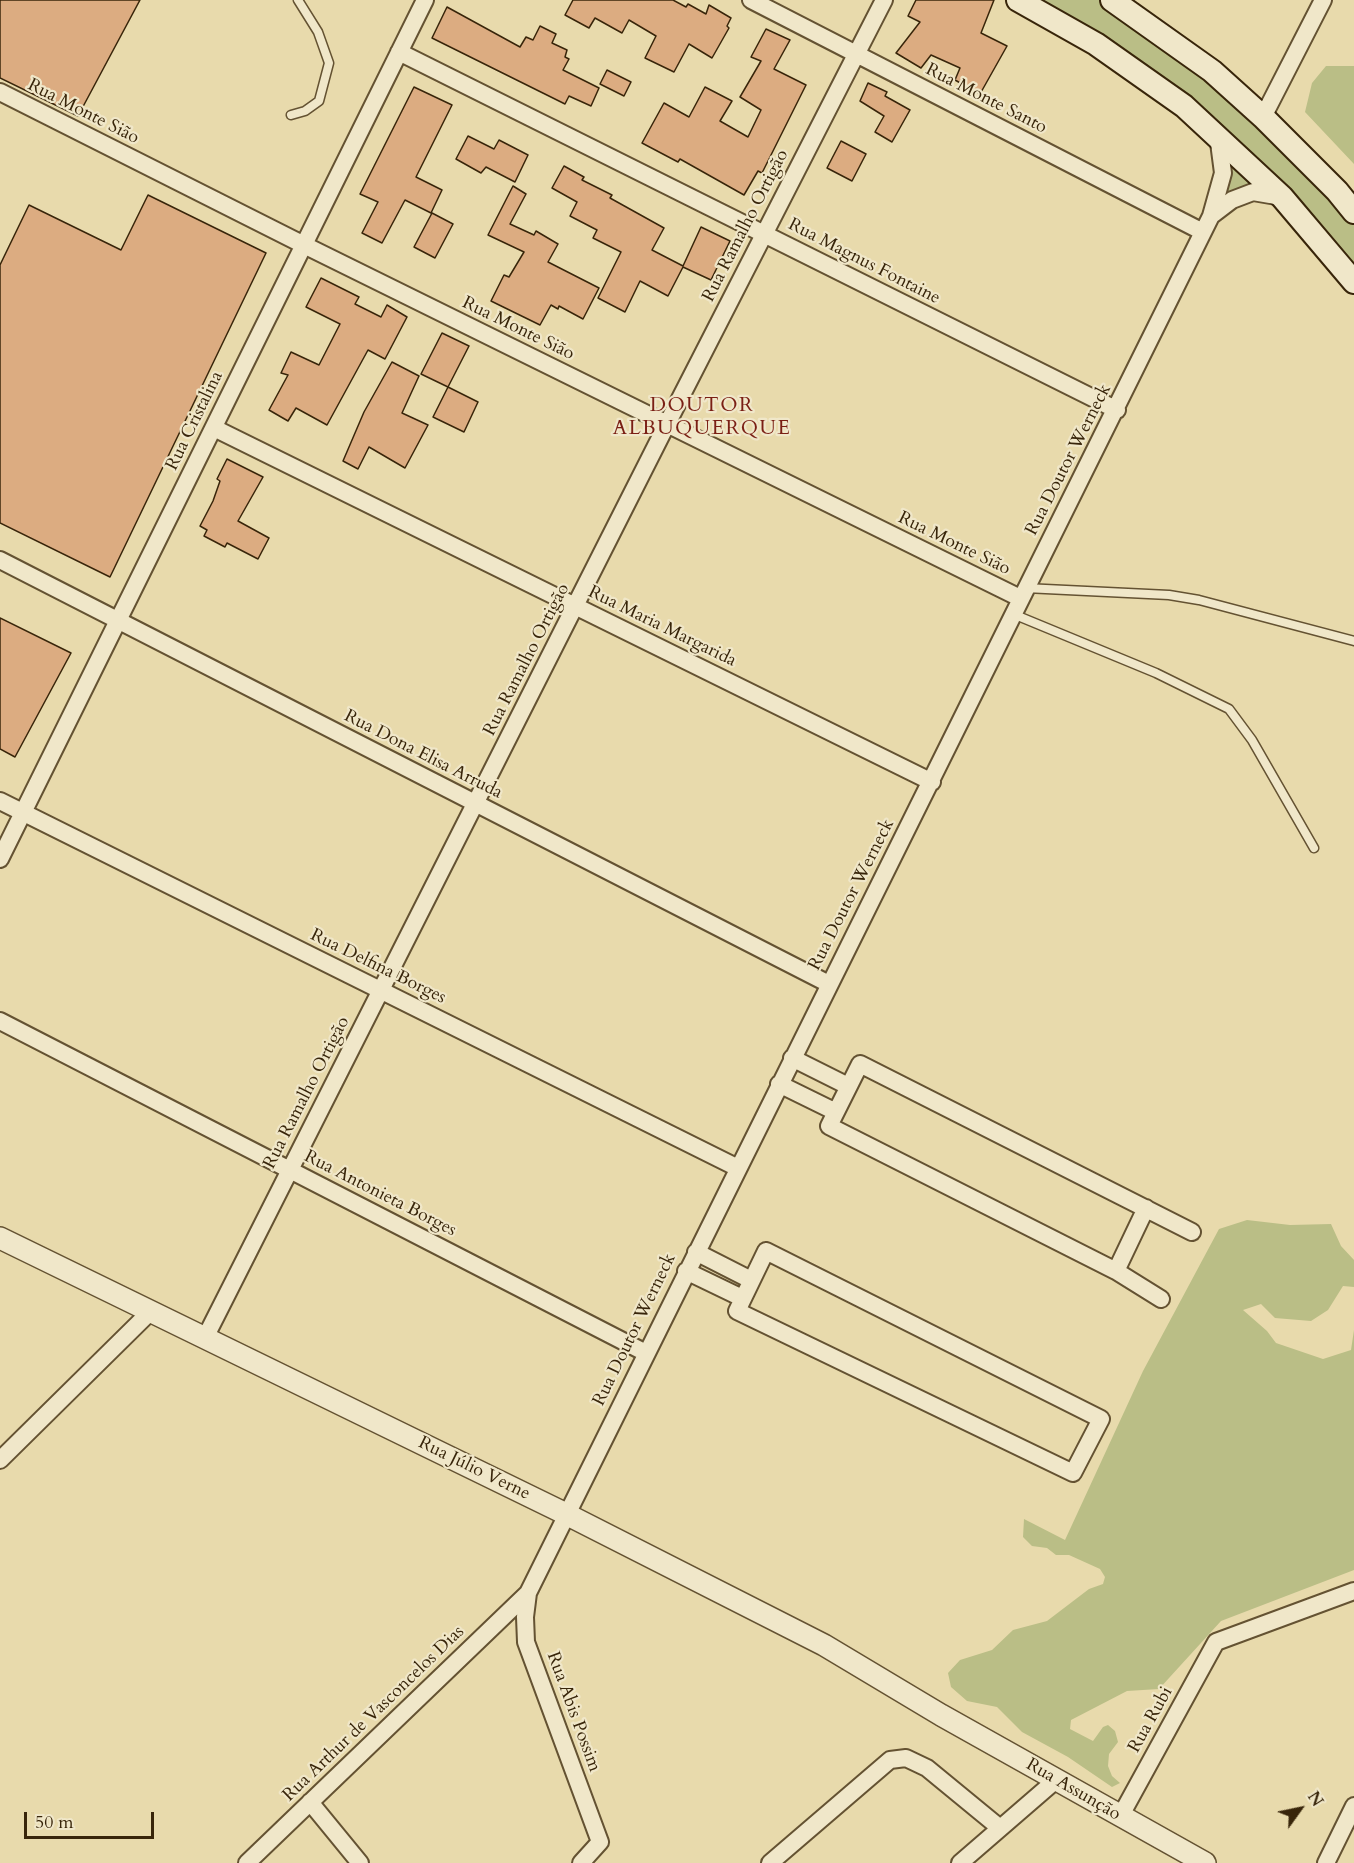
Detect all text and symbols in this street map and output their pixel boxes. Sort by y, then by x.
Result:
street label: Rua Monte Santo [922,59,1050,139]
street label: Rua Monte Sião [24,75,142,149]
street label: Rua Ramalho Ortigão [698,146,794,306]
street label: Rua Magnus Fontaine [784,214,944,310]
street label: Rua Monte Sião [458,293,578,365]
street label: Rua Cristalina [162,368,228,474]
street label: Rua Doutor Werneck [1021,381,1117,539]
district label: DOUTOR ALBUQUERQUE [613,394,791,441]
street label: Rua Monte Sião [894,508,1014,580]
street label: Rua Ramalho Ortigão [479,580,575,740]
street label: Rua Maria Margarida [584,582,740,672]
street label: Rua Dona Elisa Arruda [340,706,506,804]
street label: Rua Doutor Werneck [804,816,900,974]
street label: Rua Delfina Borges [307,925,449,1009]
street label: Rua Ramalho Ortigão [259,1013,355,1173]
street label: Rua Antonieta Borges [300,1146,460,1242]
street label: Rua Doutor Werneck [589,1250,681,1410]
street label: Rua Júlio Verne [415,1433,533,1505]
street label: Rua Arthur de Vasconcelos Dias [279,1621,469,1807]
street label: Rua Abis Possim [541,1649,605,1775]
street label: Rua Rubi [1124,1683,1178,1757]
street label: Rua Assunção [1022,1754,1124,1826]
north arrow [1270,1779,1330,1839]
text: N [1302,1787,1328,1811]
scale bar [27,1800,158,1838]
text: 50 m [35,1810,74,1835]

